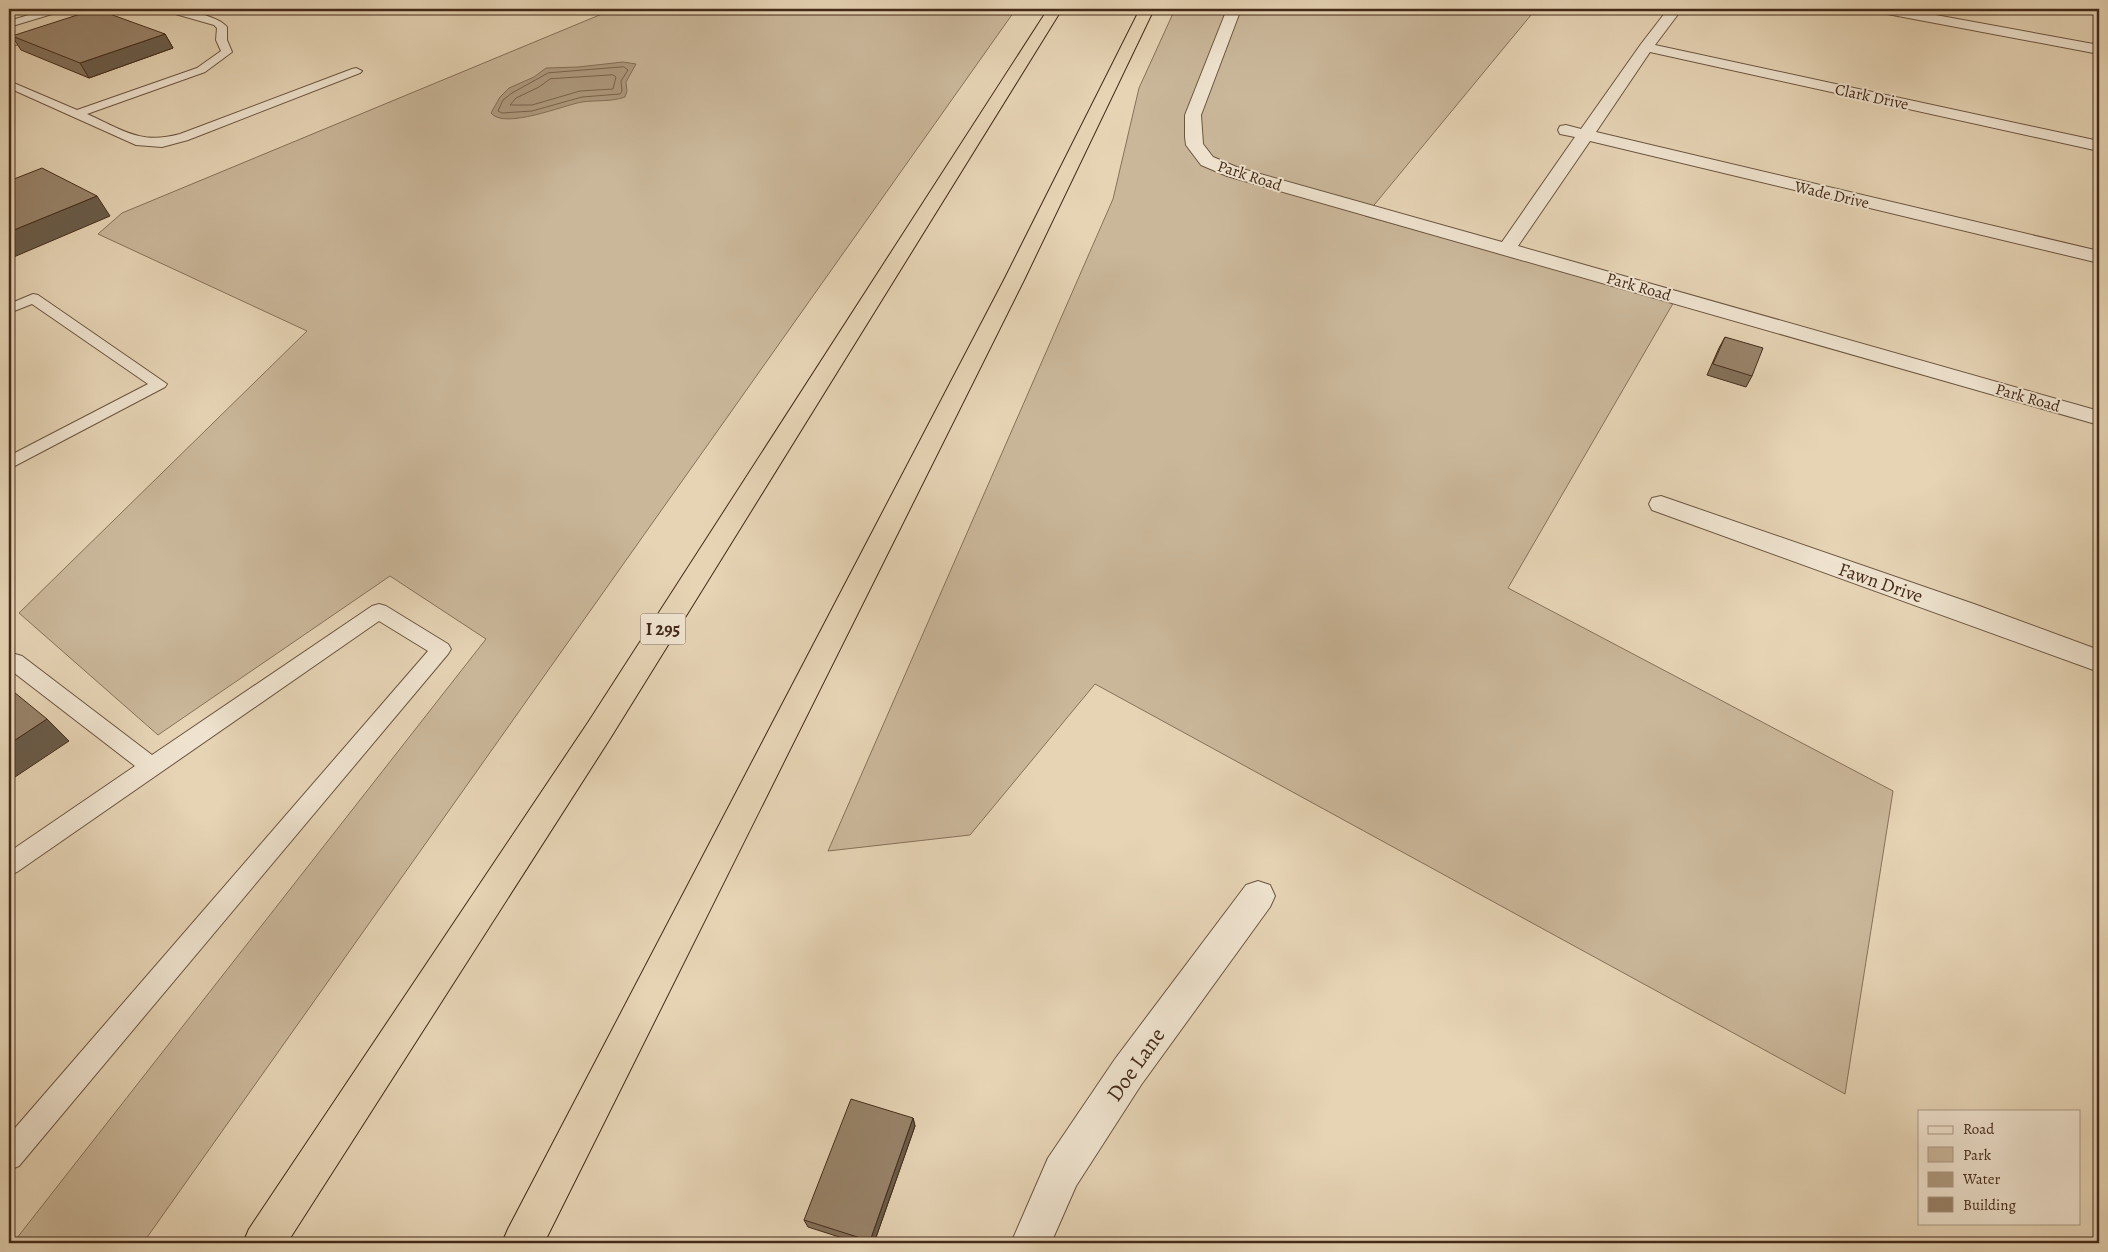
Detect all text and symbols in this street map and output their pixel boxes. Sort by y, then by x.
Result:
street label: Clark Drive [1833,78,1911,115]
street label: Park Road [1215,155,1285,197]
street label: Wade Drive [1791,175,1871,214]
street label: Park Road [1604,267,1674,307]
street label: Park Road [1993,378,2063,418]
street label: Fawn Drive [1835,556,1926,610]
road number: I 295 [640,614,686,644]
street label: Doe Lane [1099,1022,1172,1108]
legend [1918,1110,2080,1224]
text: Road [1963,1119,1995,1139]
text: Park [1963,1145,1992,1165]
text: Water [1962,1169,2000,1189]
text: Building [1963,1195,2016,1215]

